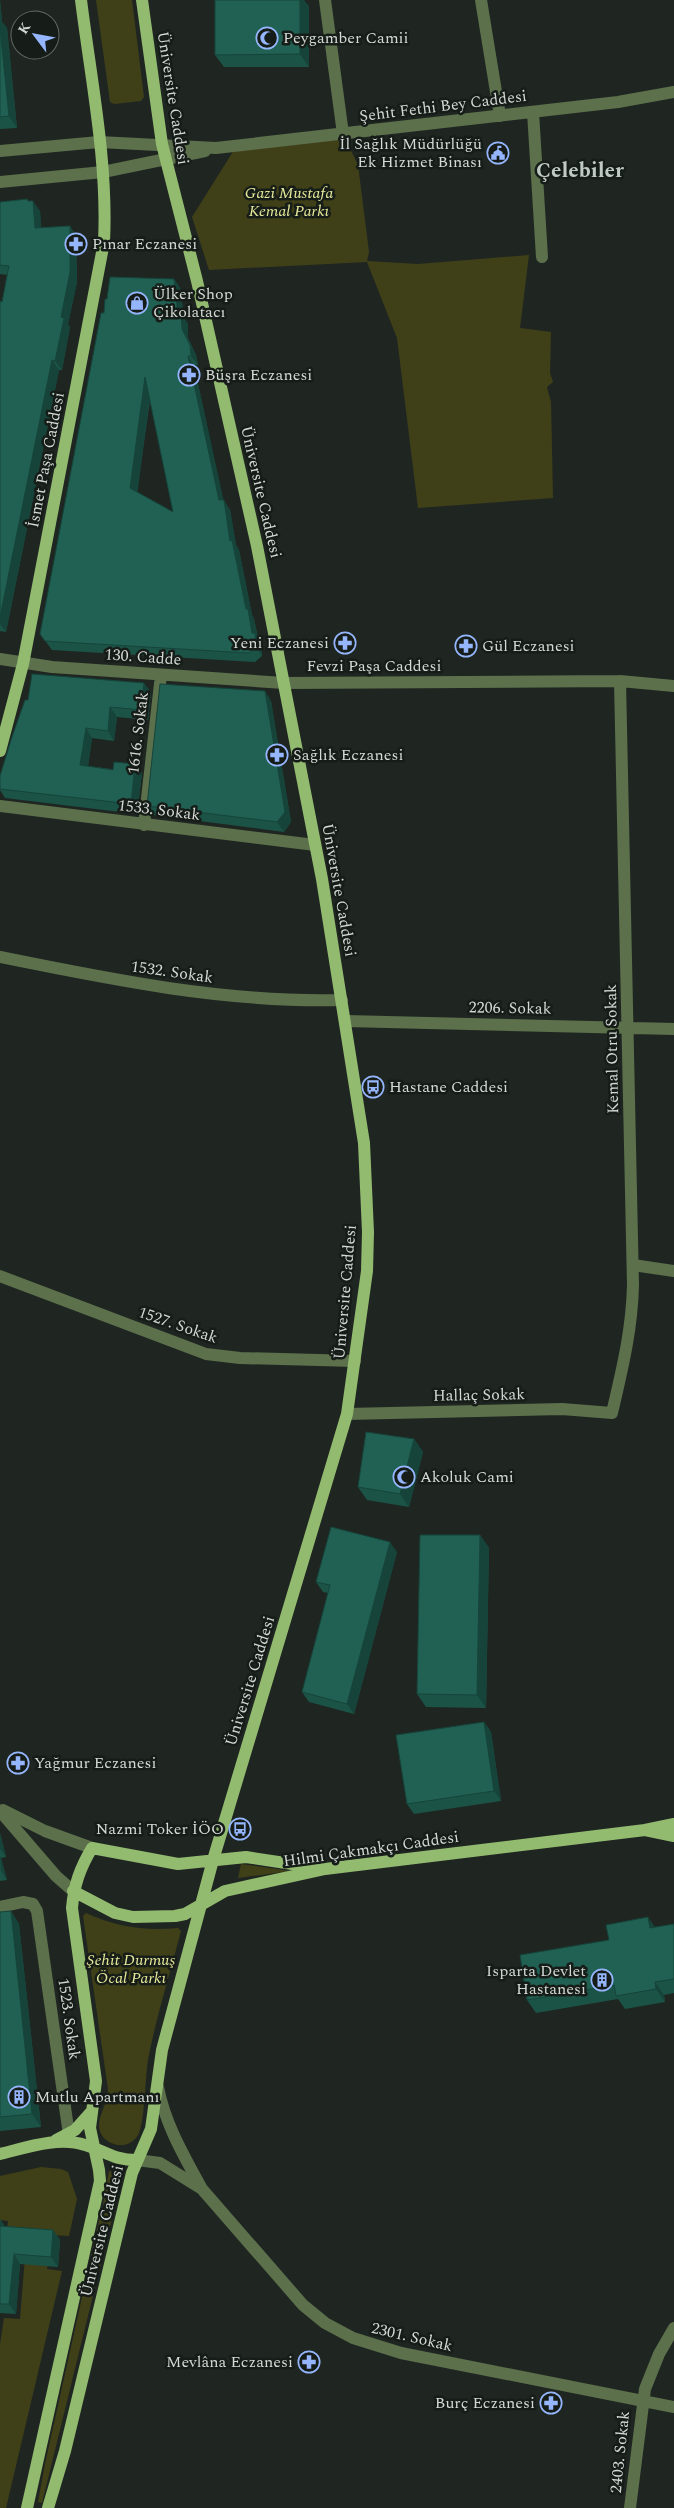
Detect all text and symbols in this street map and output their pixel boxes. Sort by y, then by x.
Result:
north arrow [10,10,60,60]
text: K [13,18,36,39]
mosque icon: Peygamber Camii [255,26,279,50]
place label: Peygamber Camii [283,26,409,50]
street label: Üniversite Caddesi [151,29,195,167]
street label: Şehit Fethi Bey Caddesi [358,84,528,128]
place label: İl Sağlık Müdürlüğü Ek Hizmet Binası [339,132,482,174]
public building icon: İl Sağlık Müdürlüğü Ek Hizmet Binası [486,141,510,165]
district label: Çelebiler [536,155,624,187]
park label: Gazi Mustafa Kemal Parkı [245,181,333,223]
pharmacy icon: Pınar Eczanesi [64,232,88,256]
place label: Pınar Eczanesi [92,232,197,256]
place label: Ülker Shop Çikolatacı [153,282,233,324]
shop icon: Ülker Shop Çikolatacı [125,291,149,315]
pharmacy icon: Büşra Eczanesi [177,363,201,387]
place label: Büşra Eczanesi [205,363,312,387]
street label: İsmet Paşa Caddesi [21,390,71,530]
street label: Üniversite Caddesi [234,424,288,560]
place label: Yeni Eczanesi [230,631,329,655]
pharmacy icon: Yeni Eczanesi [333,631,357,655]
pharmacy icon: Gül Eczanesi [454,634,478,658]
place label: Gül Eczanesi [482,634,575,658]
street label: 130. Cadde [104,642,182,672]
street label: Fevzi Paşa Caddesi [307,654,441,678]
street label: 1616. Sokak [121,690,155,776]
pharmacy icon: Sağlık Eczanesi [265,743,289,767]
place label: Sağlık Eczanesi [293,743,403,767]
street label: 1533. Sokak [116,793,202,827]
street label: Üniversite Caddesi [315,821,363,959]
street label: 1532. Sokak [129,954,215,990]
street label: Kemal Otru Sokak [599,984,625,1114]
street label: 2206. Sokak [468,995,552,1021]
bus stop icon: Hastane Caddesi [361,1075,385,1099]
place label: Hastane Caddesi [389,1075,508,1099]
street label: Üniversite Caddesi [327,1224,363,1360]
street label: 1527. Sokak [135,1300,221,1350]
street label: Hallaç Sokak [433,1382,525,1408]
mosque icon: Akoluk Cami [392,1465,416,1489]
place label: Akoluk Cami [420,1465,514,1489]
street label: Üniversite Caddesi [219,1613,281,1749]
pharmacy icon: Yağmur Eczanesi [6,1751,30,1775]
place label: Yağmur Eczanesi [34,1751,156,1775]
place label: Nazmi Toker İÖO [96,1817,224,1841]
bus stop icon: Nazmi Toker İÖO [228,1817,252,1841]
street label: Hilmi Çakmakçı Caddesi [282,1825,460,1873]
park label: Şehit Durmuş Öcal Parkı [87,1948,175,1990]
place label: Isparta Devlet Hastanesi [486,1959,586,2001]
building icon: Isparta Devlet Hastanesi [590,1968,614,1992]
street label: 1523. Sokak [51,1976,87,2062]
building icon: Mutlu Apartmanı [7,2085,31,2109]
place label: Mutlu Apartmanı [35,2085,160,2109]
street label: Üniversite Caddesi [74,2163,130,2299]
street label: 2301. Sokak [369,2316,455,2358]
place label: Mevlâna Eczanesi [166,2350,293,2374]
pharmacy icon: Mevlâna Eczanesi [297,2350,321,2374]
place label: Burç Eczanesi [435,2391,535,2415]
pharmacy icon: Burç Eczanesi [539,2391,563,2415]
street label: 2403. Sokak [604,2409,636,2494]

